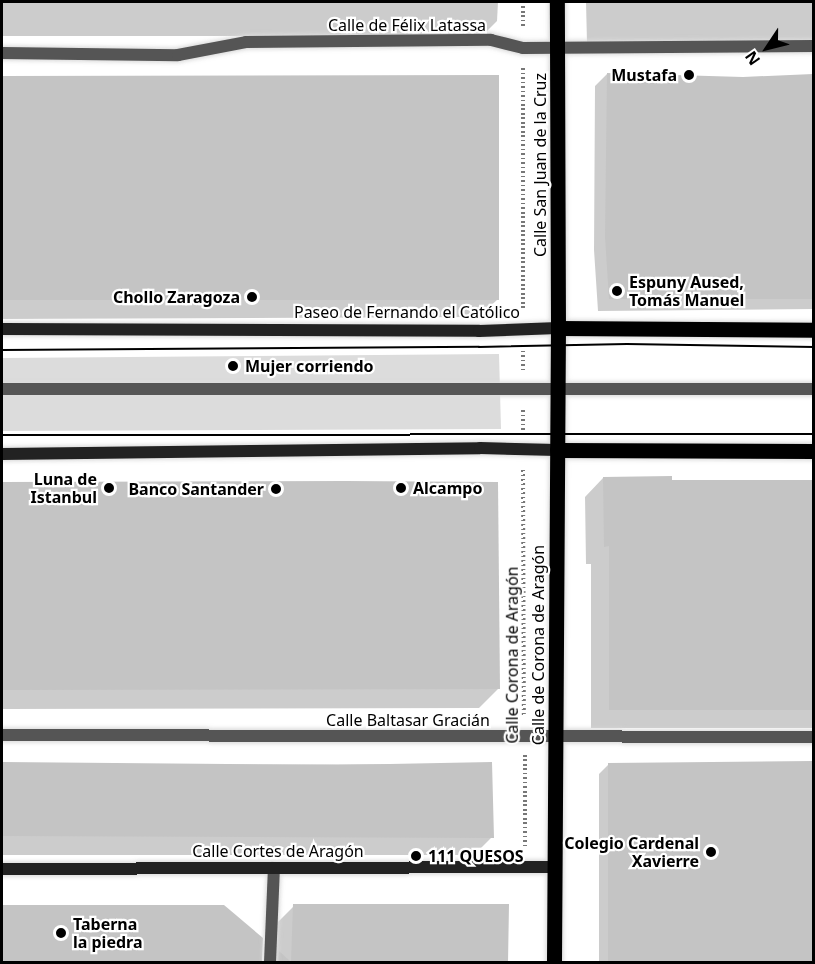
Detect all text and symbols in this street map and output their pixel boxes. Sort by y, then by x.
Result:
street label: Calle de Félix Latassa [328,15,486,35]
north arrow [737,18,797,78]
text: N [740,47,765,70]
place label: Mustafa [611,65,677,85]
marker: Mustafa [682,68,696,82]
street label: Calle San Juan de la Cruz [530,73,550,257]
place label: Espuny Aused, Tomás Manuel [629,272,744,310]
marker: Espuny Aused, Tomás Manuel [610,284,624,298]
place label: Chollo Zaragoza [113,287,240,307]
marker: Chollo Zaragoza [245,290,259,304]
street label: Paseo de Fernando el Católico [294,302,520,322]
place label: Mujer corriendo [245,356,374,376]
marker: Mujer corriendo [226,359,240,373]
place label: Luna de Istanbul [31,469,97,507]
place label: Alcampo [413,478,482,498]
place label: Banco Santander [128,479,264,499]
marker: Luna de Istanbul [102,481,116,495]
marker: Alcampo [394,481,408,495]
marker: Banco Santander [269,482,283,496]
street label: Calle de Corona de Aragón [528,545,548,745]
street label: Calle Corona de Aragón [502,566,522,744]
street label: Calle Baltasar Gracián [326,710,490,730]
place label: Colegio Cardenal Xavierre [564,833,699,871]
street label: Calle Cortes de Aragón [192,841,364,861]
marker: Colegio Cardenal Xavierre [704,845,718,859]
place label: 111 QUESOS [428,846,524,866]
marker: 111 QUESOS [409,849,423,863]
place label: Taberna la piedra [73,914,142,952]
marker: Taberna la piedra [54,926,68,940]

